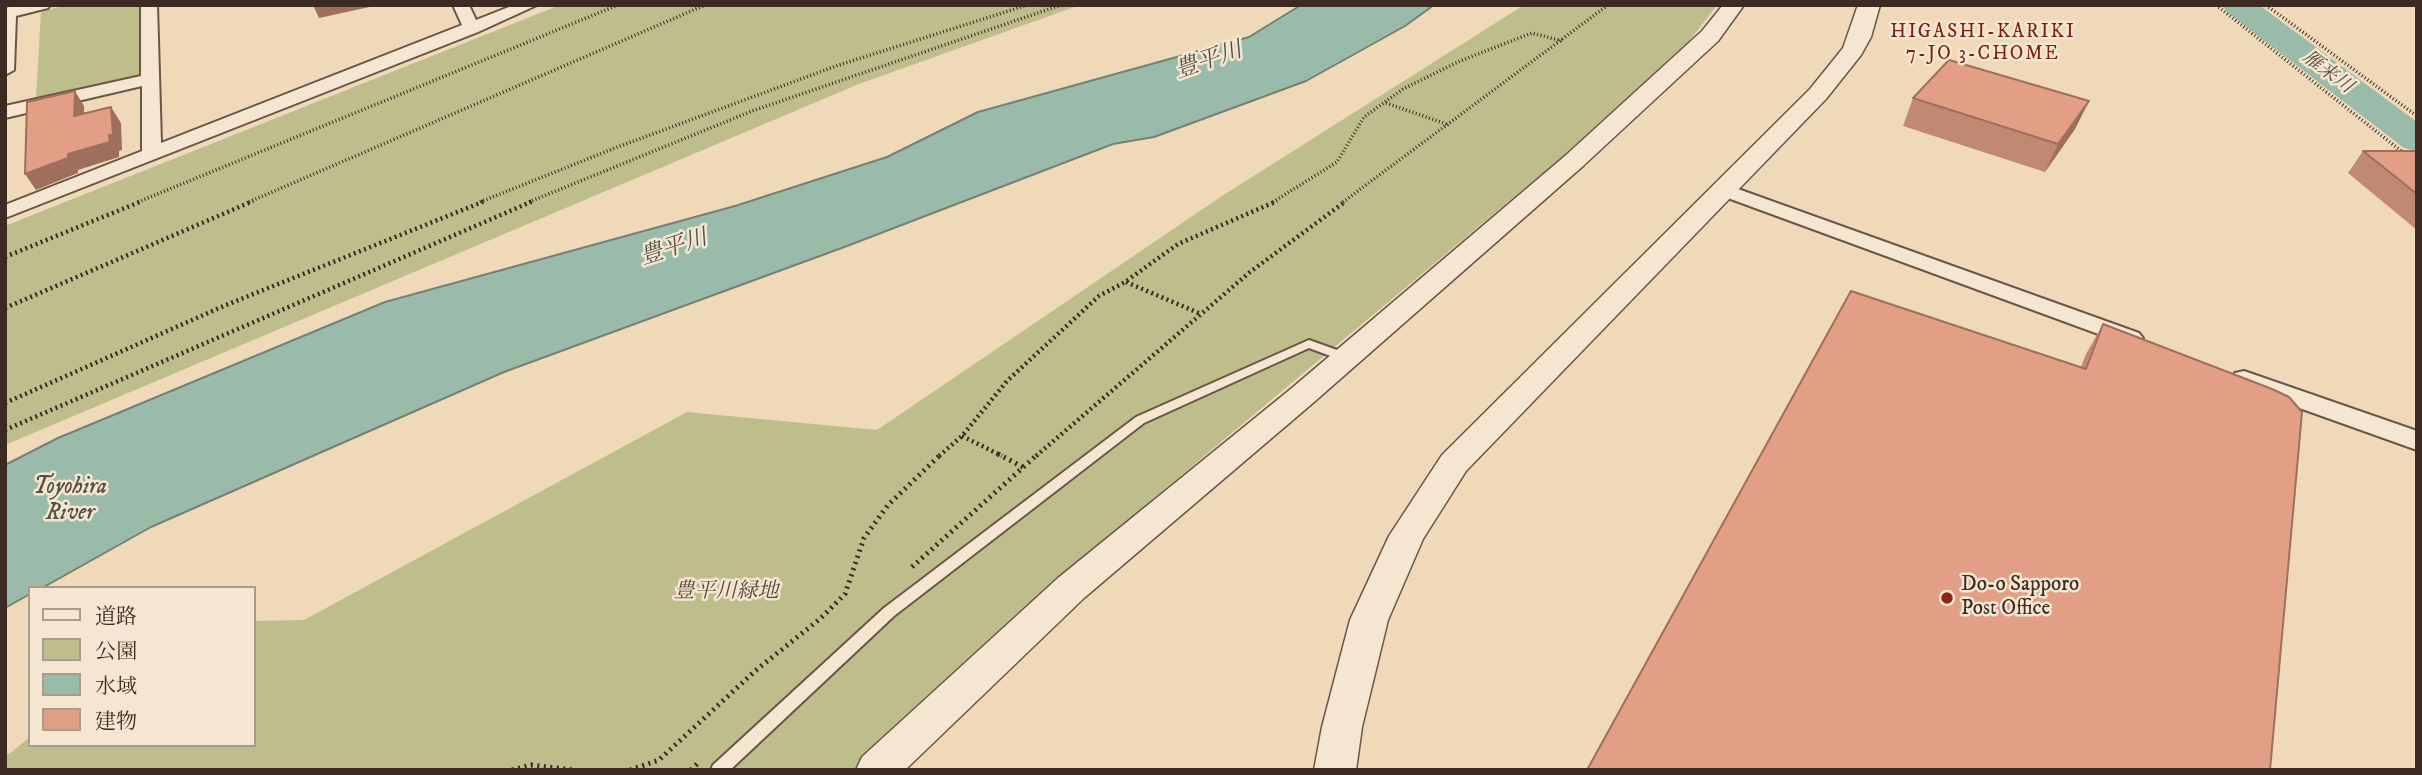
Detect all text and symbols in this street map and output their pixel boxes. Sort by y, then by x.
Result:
district label: HIGASHI-KARIKI 7-JO 3-CHOME [1892,22,2074,66]
water label: 豊平川 [1172,38,1246,86]
water label: 雁来川 [2297,47,2357,99]
water label: 豊平川 [637,225,711,273]
water label: Toyohira River [33,474,107,528]
place label: Do-o Sapporo Post Office [1961,573,2079,623]
park label: 豊平川緑地 [674,580,778,606]
legend [28,586,256,747]
marker: Do-o Sapporo Post Office [1939,590,1955,606]
text: 道路 [95,604,137,630]
text: 公園 [95,639,137,665]
text: 水域 [95,674,137,700]
text: 建物 [95,709,137,735]

